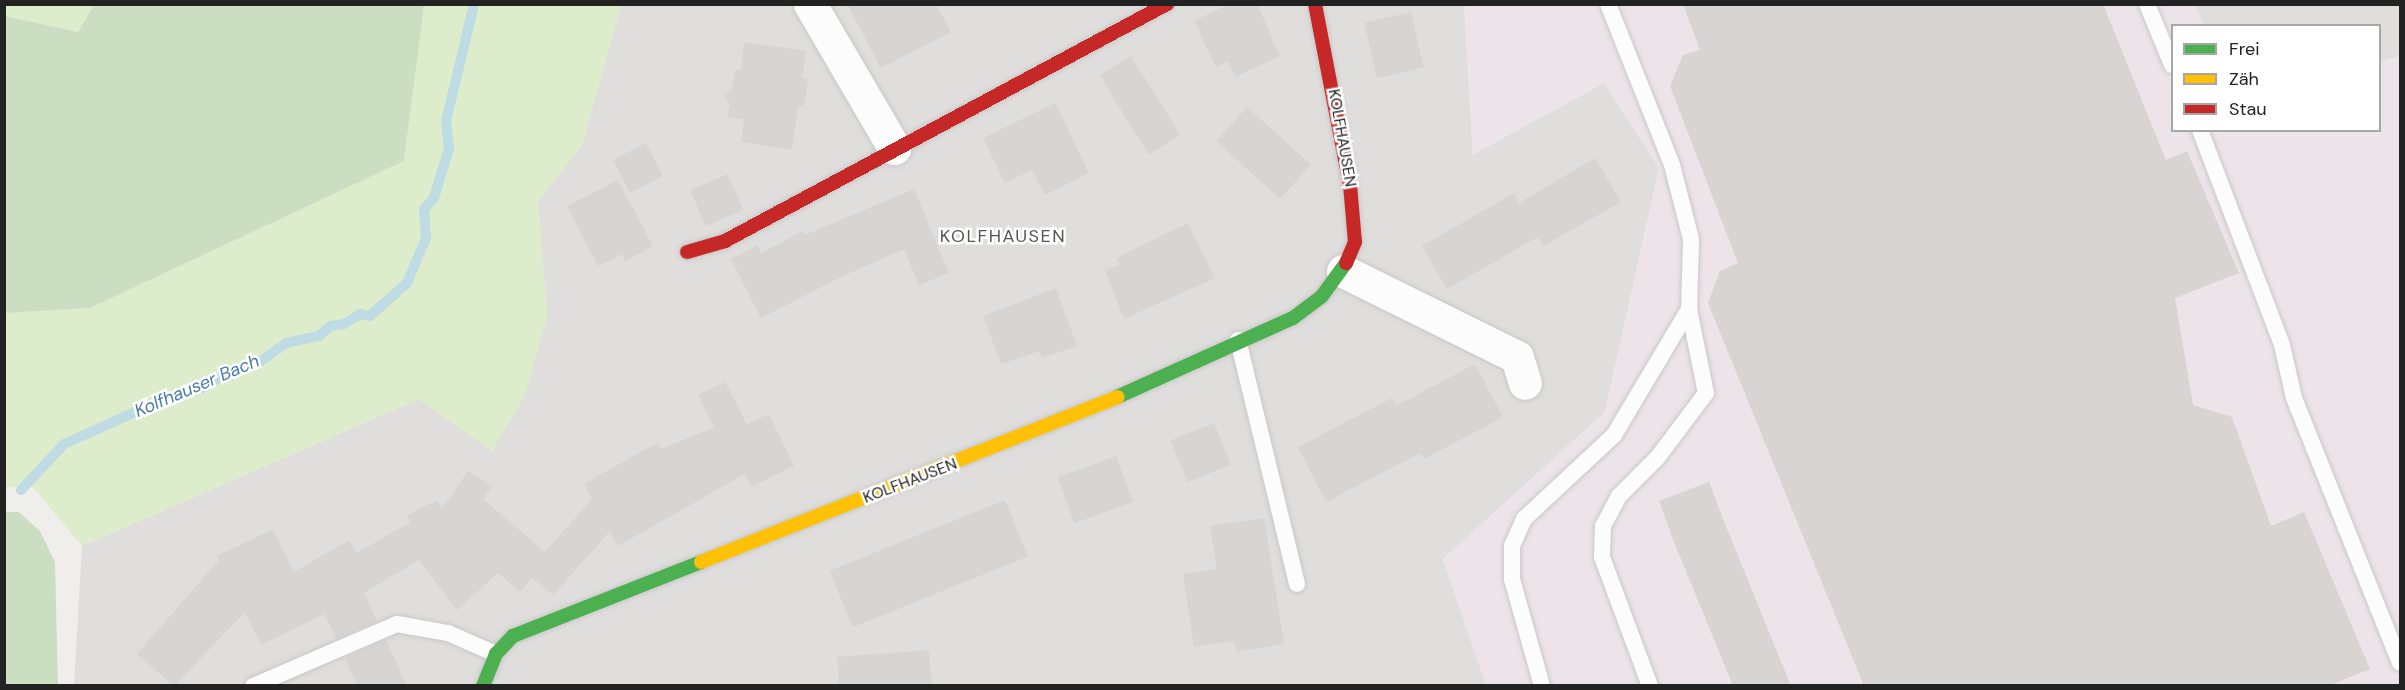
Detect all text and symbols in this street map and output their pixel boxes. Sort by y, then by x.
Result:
legend [2171,24,2381,132]
text: Frei [2229,37,2260,61]
text: Zäh [2229,67,2259,91]
street label: KOLFHAUSEN [1324,88,1360,188]
text: Stau [2229,97,2267,121]
district label: KOLFHAUSEN [940,225,1066,247]
water label: Kolfhauser Bach [131,350,263,422]
street label: KOLFHAUSEN [860,454,960,508]

